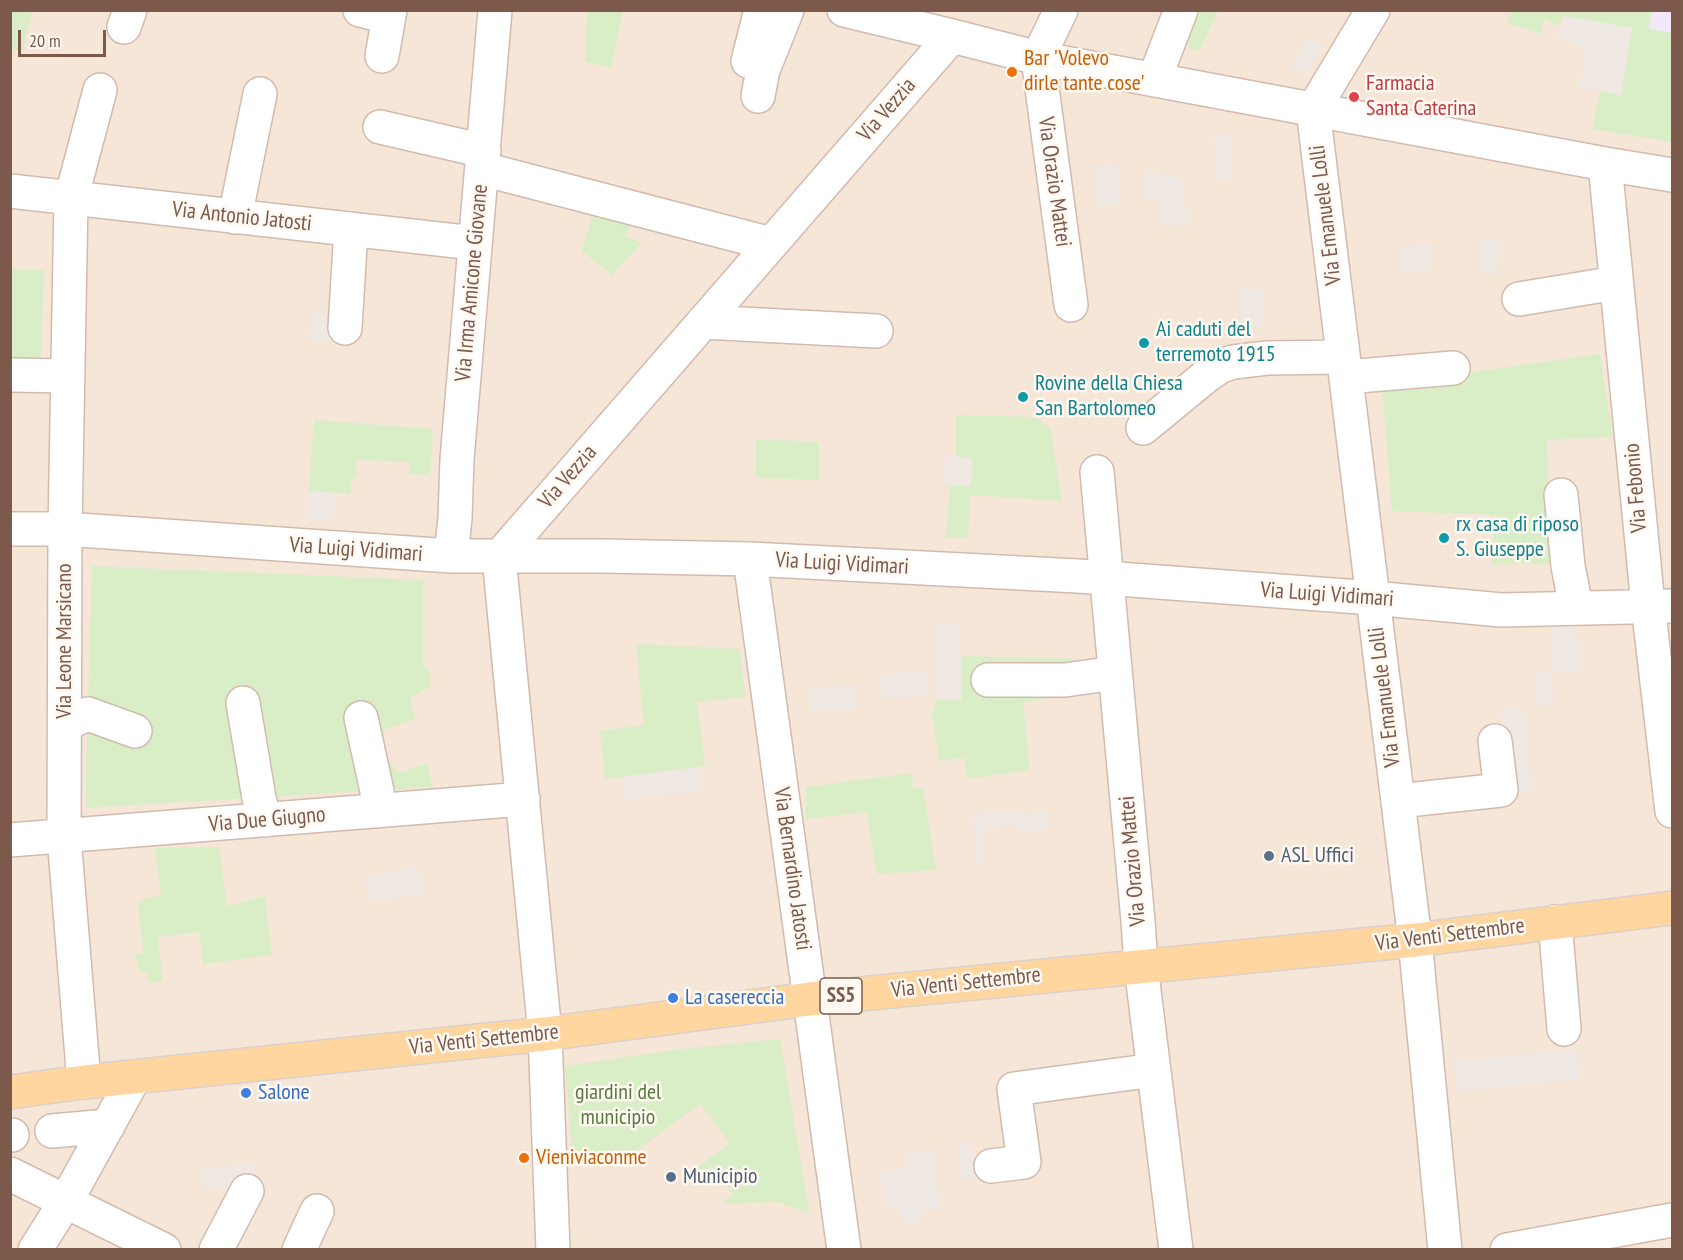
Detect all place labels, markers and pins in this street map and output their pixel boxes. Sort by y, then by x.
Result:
place label: Bar 'Volevo dirle tante cose' [1024,46,1145,98]
marker: Bar 'Volevo dirle tante cose' [1005,65,1019,79]
place label: Farmacia Santa Caterina [1366,71,1476,122]
marker: Farmacia Santa Caterina [1347,90,1361,104]
place label: Ai caduti del terremoto 1915 [1156,317,1276,368]
marker: Ai caduti del terremoto 1915 [1137,336,1151,350]
place label: Rovine della Chiesa San Bartolomeo [1035,371,1183,422]
marker: Rovine della Chiesa San Bartolomeo [1016,390,1030,404]
place label: rx casa di riposo S. Giuseppe [1456,512,1579,564]
marker: rx casa di riposo S. Giuseppe [1437,531,1451,545]
place label: ASL Uffici [1281,843,1354,869]
marker: ASL Uffici [1262,849,1276,863]
place label: La casereccia [685,985,784,1011]
marker: La casereccia [666,991,680,1005]
place label: Salone [258,1080,310,1106]
marker: Salone [239,1086,253,1100]
place label: Vieniviaconme [536,1145,647,1171]
marker: Vieniviaconme [517,1151,531,1165]
place label: Municipio [683,1164,757,1190]
marker: Municipio [664,1170,678,1184]

